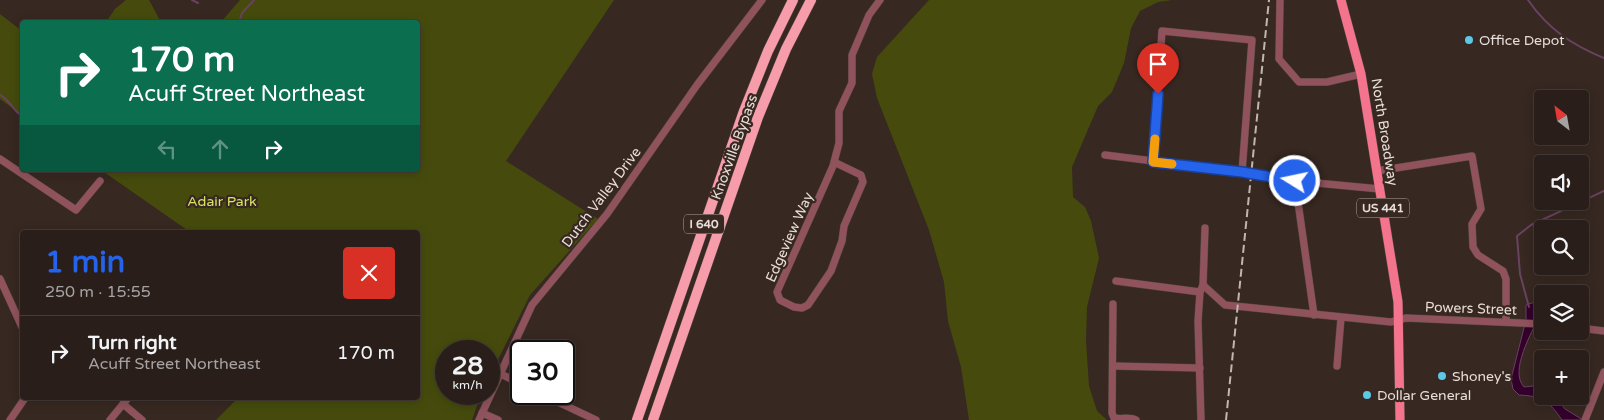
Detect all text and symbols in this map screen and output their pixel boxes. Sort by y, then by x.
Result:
place label: Office Depot [1479,32,1565,49]
marker: Office Depot [1463,34,1475,46]
text: 170 m [128,39,235,81]
icon: right [45,40,110,105]
pin [1137,43,1179,94]
icon: arrive [1144,50,1172,78]
street label: North Broadway [1368,77,1401,188]
text: Acuff Street Northeast [128,81,365,107]
north arrow [1534,90,1589,145]
map controls [1534,90,1589,405]
street label: Knoxville Bypass [708,92,761,202]
icon: left [153,135,181,163]
icon: ahead [206,135,234,163]
icon: right [259,135,287,163]
street label: Dutch Valley Drive [558,144,645,251]
position arrow [1268,154,1320,206]
button: sound [1534,155,1589,210]
street label: Edgeview Way [762,189,817,285]
park label: Adair Park [187,193,257,210]
road number: US 441 [1357,198,1409,218]
road number: I 640 [684,214,724,233]
button: search [1534,220,1589,275]
text: 1 min [45,244,125,281]
button: close [343,247,395,299]
text: 250 m · 15:55 [45,282,151,302]
button: layers [1534,285,1589,340]
street label: Powers Street [1425,298,1518,319]
text: Turn right [88,332,176,354]
icon: right [45,339,73,367]
speed limit sign: 30 [510,340,575,405]
text: 170 m [337,342,395,364]
button: + [1534,350,1589,405]
text: 28 [452,351,483,381]
text: Acuff Street Northeast [88,354,261,374]
place label: Shoney's [1452,368,1512,385]
marker: Shoney's [1436,370,1448,382]
text: km/h [452,378,483,392]
place label: Dollar General [1377,387,1471,404]
marker: Dollar General [1361,389,1373,401]

